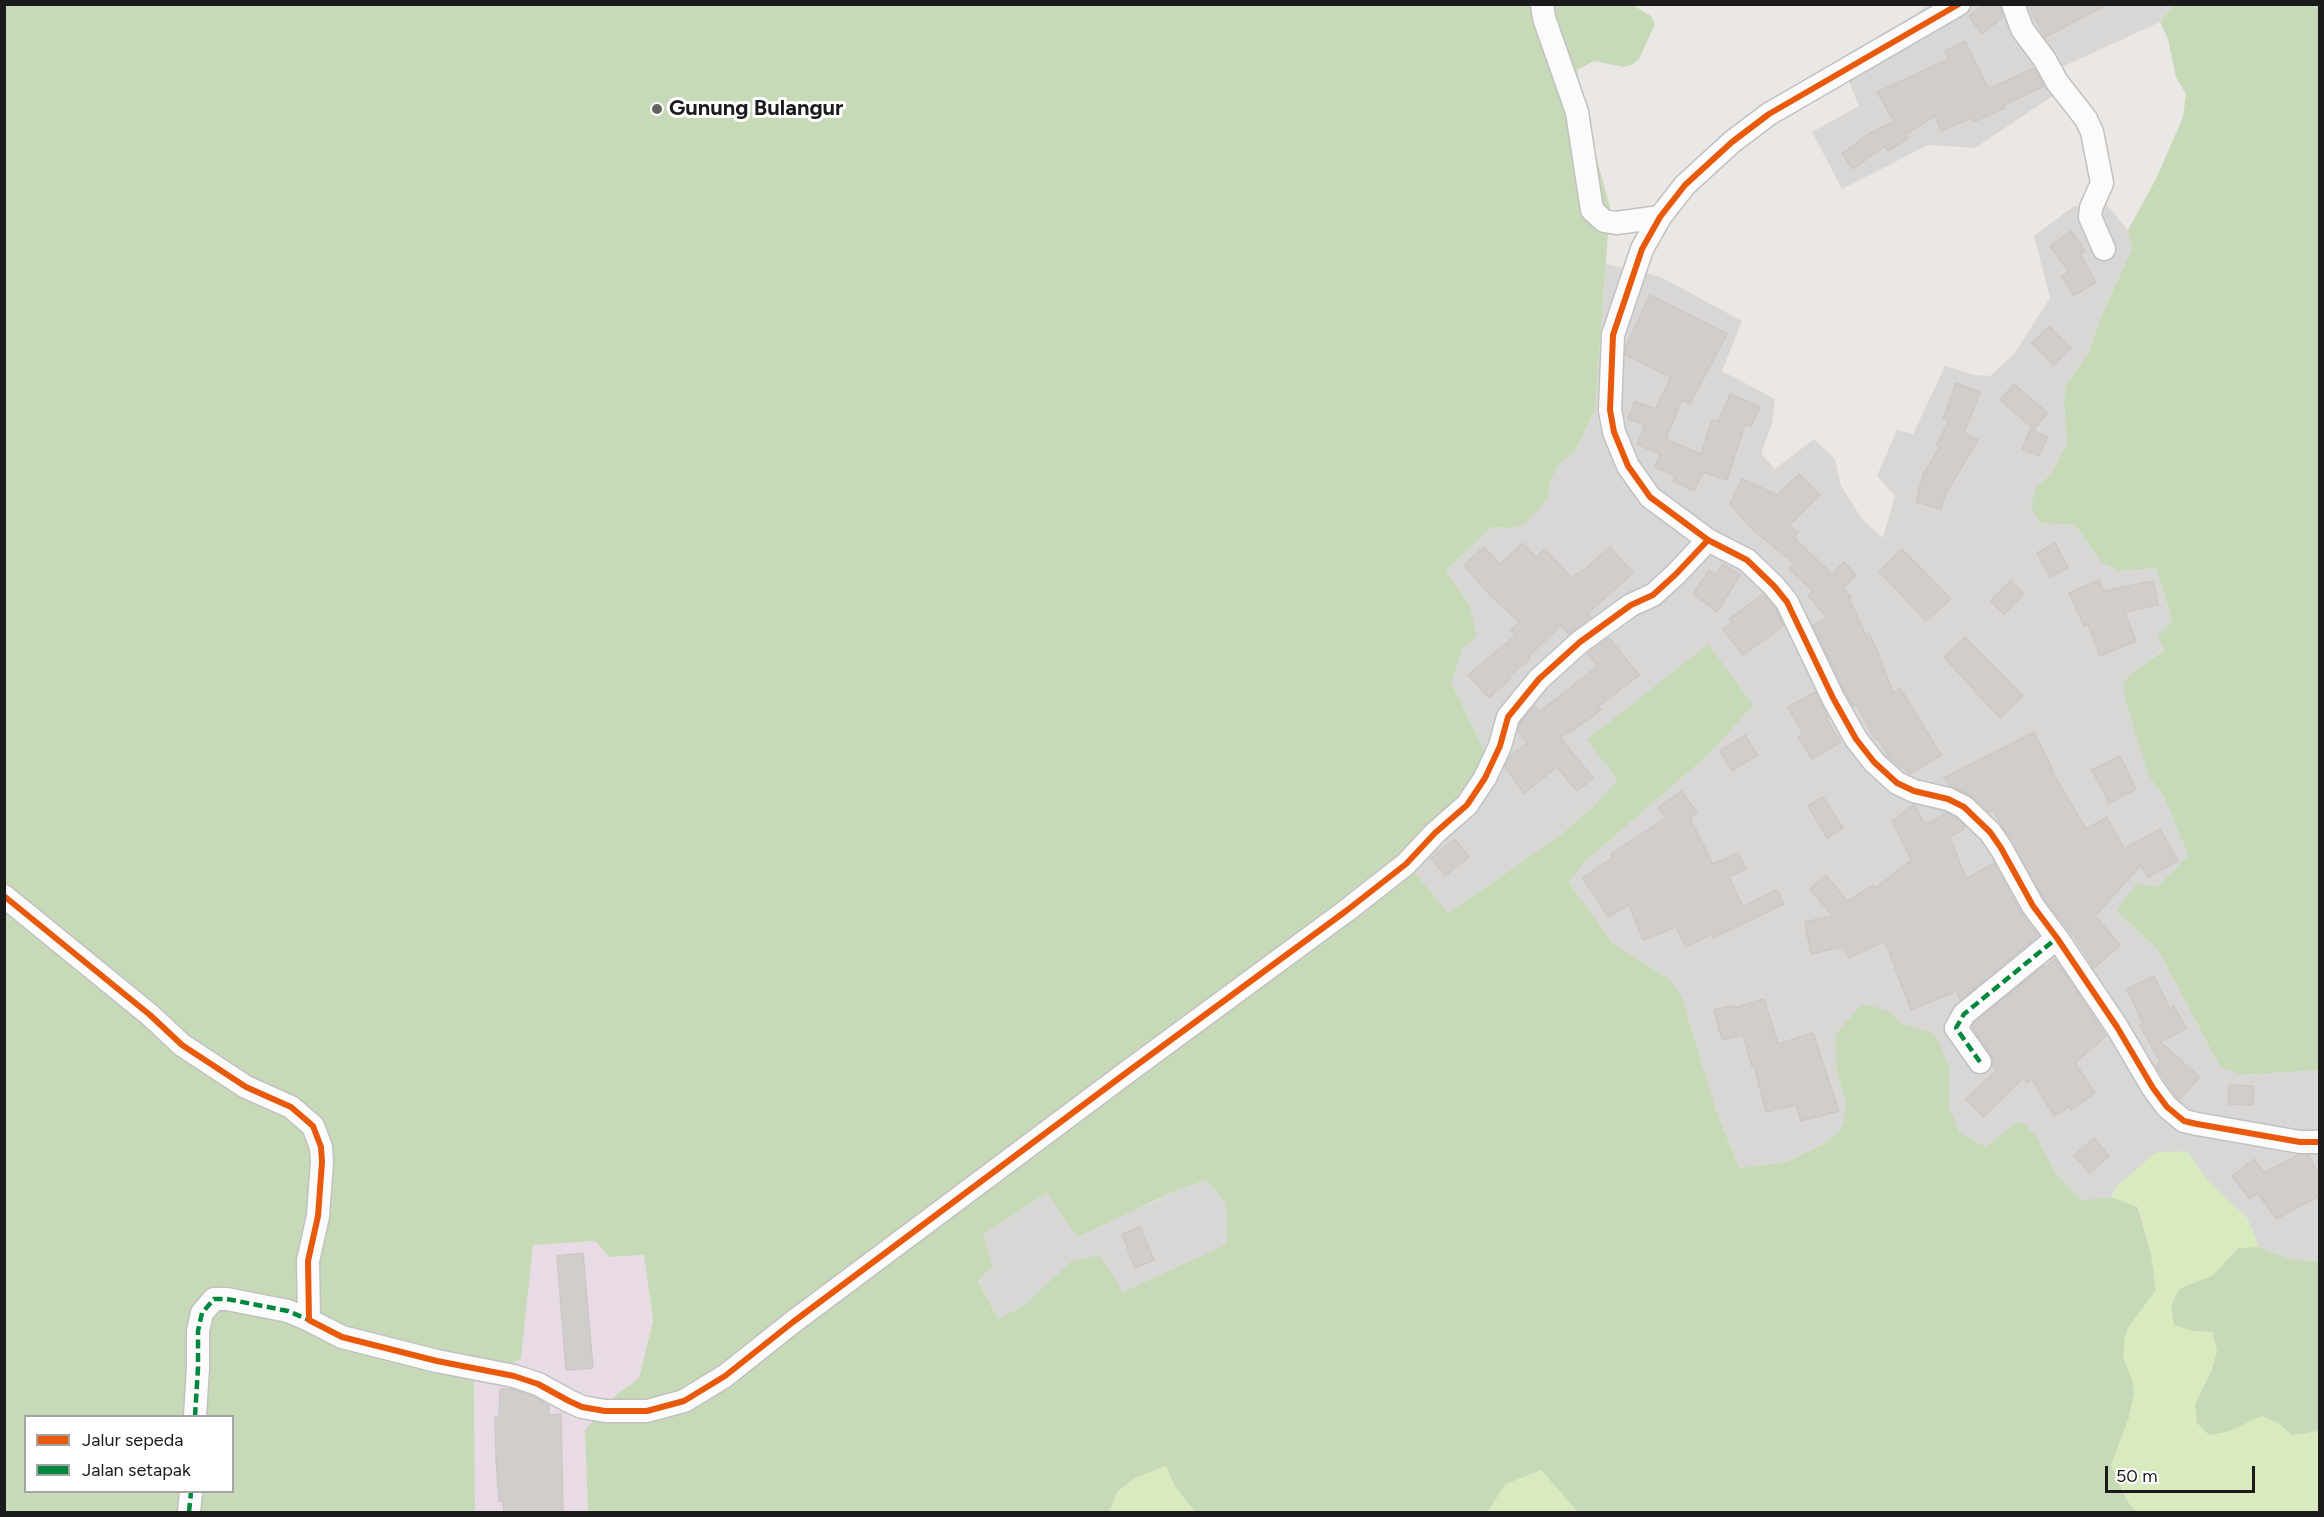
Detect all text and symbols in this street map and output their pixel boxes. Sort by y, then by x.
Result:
place label: Gunung Bulangur [669,96,843,122]
marker: Gunung Bulangur [650,102,664,116]
legend [24,1415,234,1493]
text: Jalur sepeda [82,1429,183,1451]
scale bar [2108,1454,2258,1492]
text: Jalan setapak [82,1459,191,1481]
text: 50 m [2116,1465,2158,1487]

